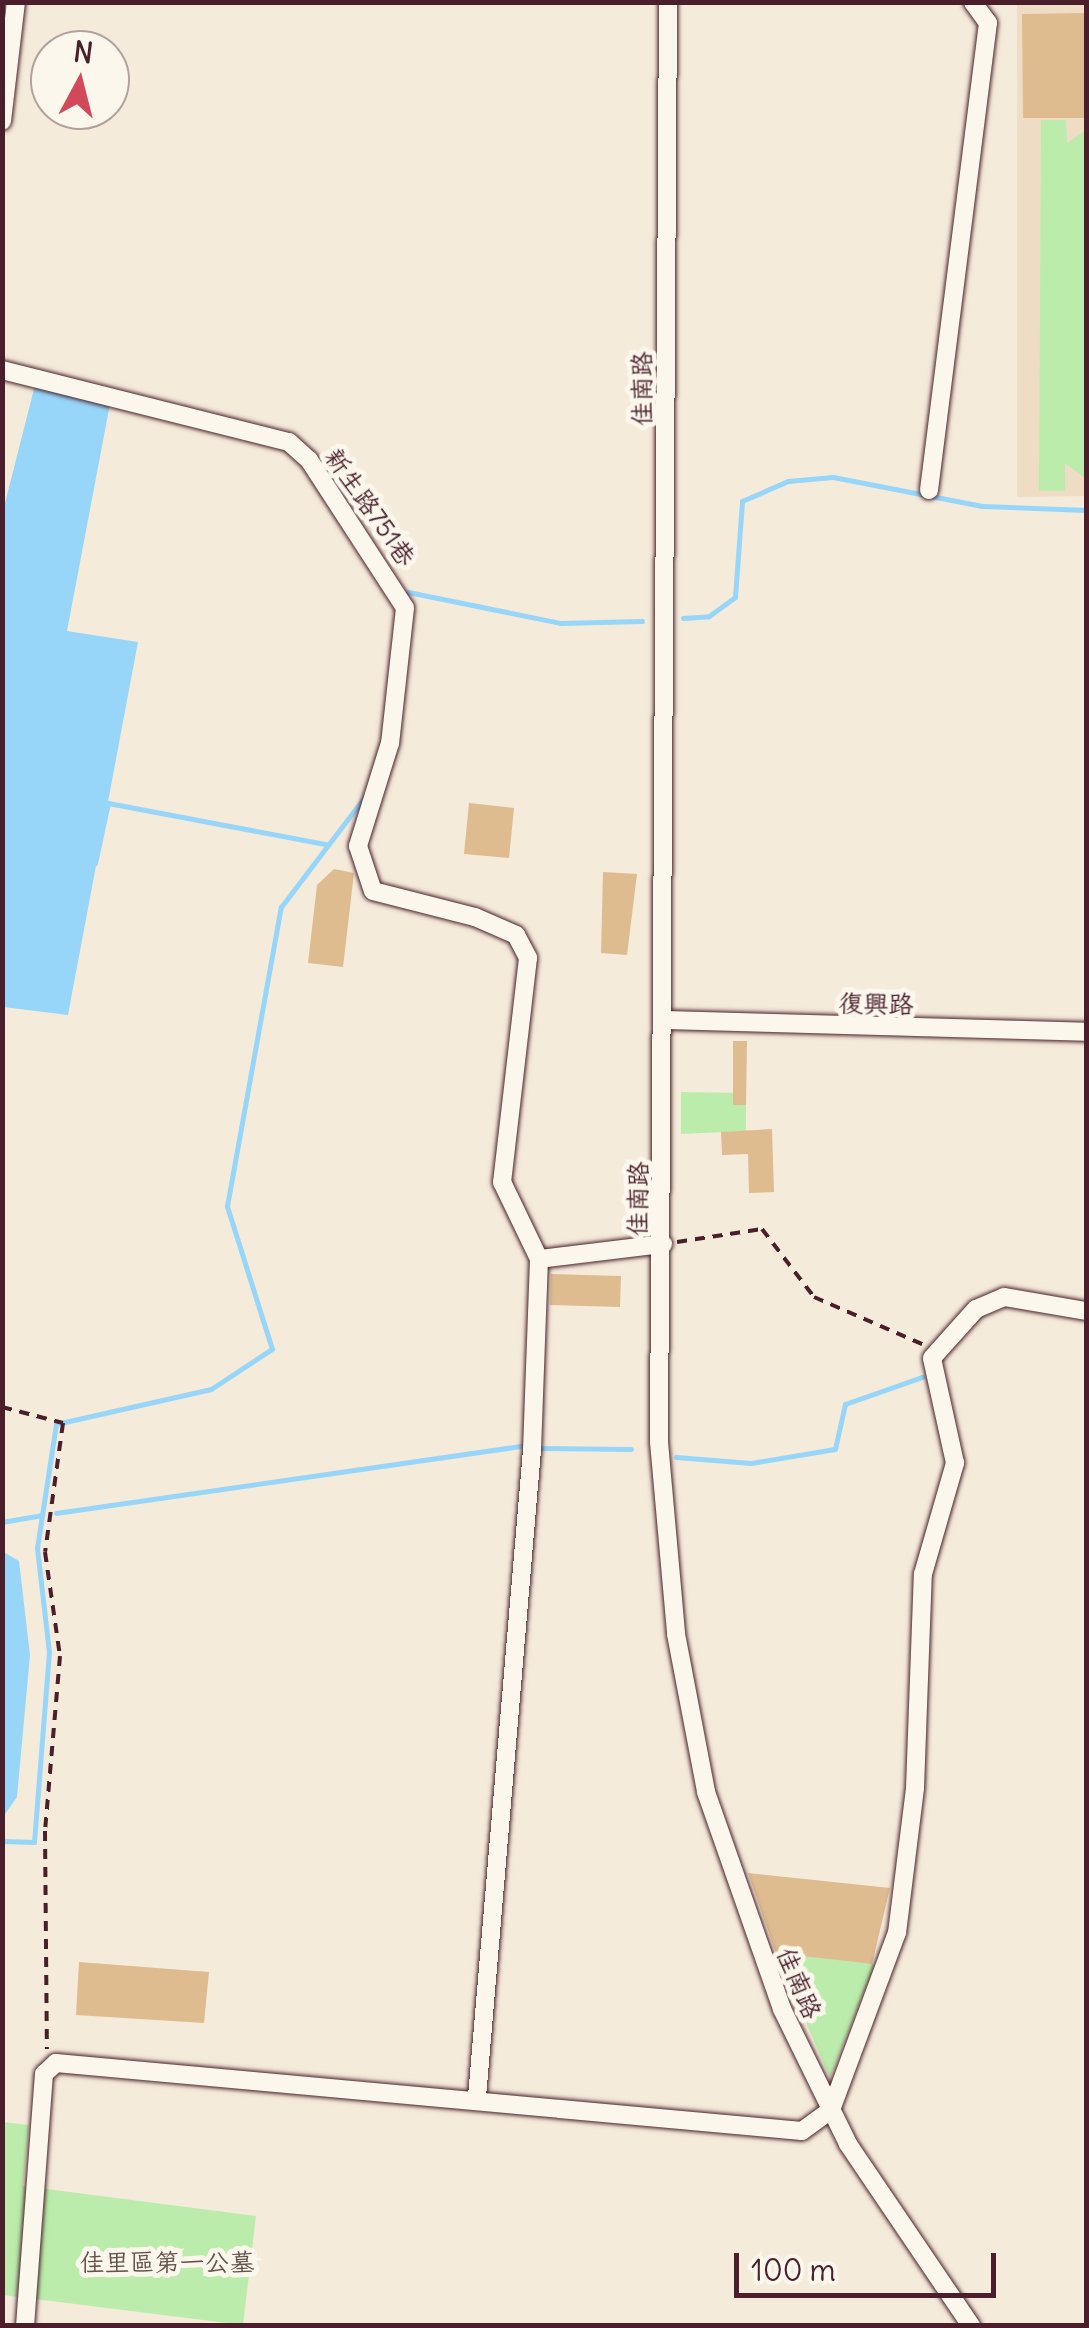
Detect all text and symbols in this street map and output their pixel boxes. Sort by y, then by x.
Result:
north arrow [30,30,130,130]
text: N [72,33,95,71]
street label: 佳南路 [627,352,657,426]
street label: 新生路751巷 [319,442,421,572]
street label: 復興路 [838,988,914,1020]
street label: 佳南路 [622,1161,654,1237]
street label: 佳南路 [771,1943,827,2023]
scale bar [739,2233,1002,2295]
park label: 佳里區第一公墓 [80,2247,254,2277]
text: 100 m [751,2251,836,2289]

